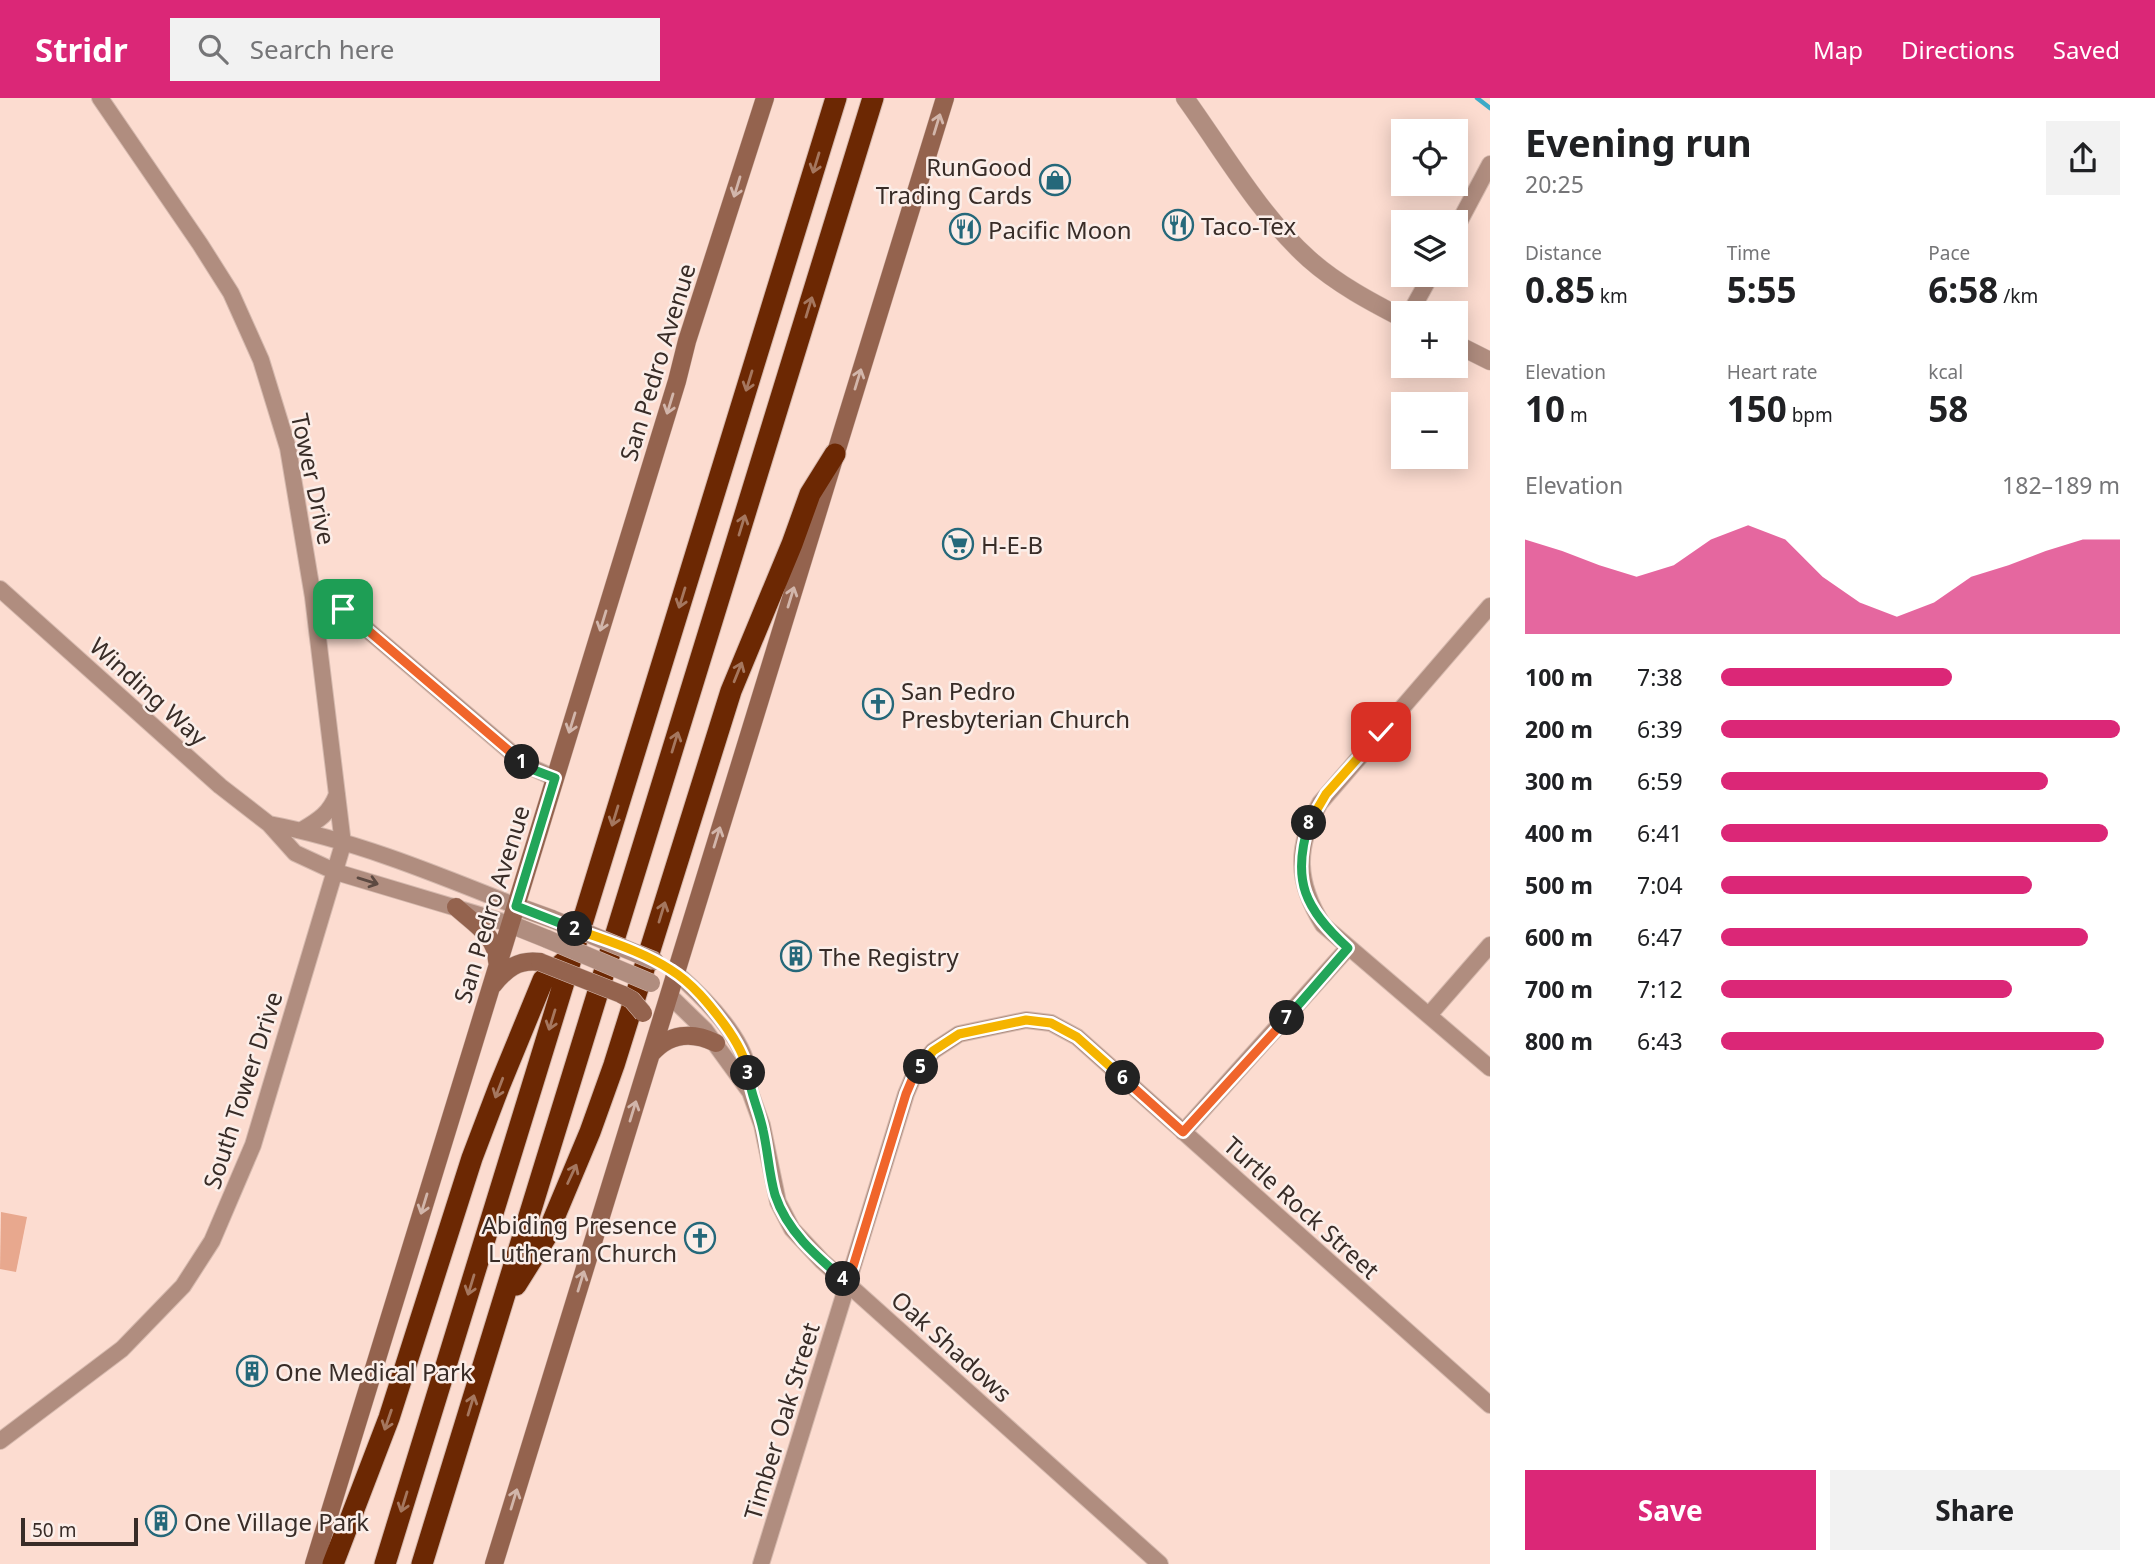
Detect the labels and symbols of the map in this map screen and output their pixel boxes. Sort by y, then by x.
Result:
one-way arrow [931,113,944,135]
place label: RunGood Trading Cards [876,150,1032,211]
one-way arrow [808,152,821,174]
shop icon: RunGood Trading Cards [1038,163,1072,197]
one-way arrow [730,175,742,197]
restaurant icon: Taco-Tex [1161,208,1195,242]
place label: Taco-Tex [1201,209,1296,242]
restaurant icon: Pacific Moon [948,212,982,246]
place label: Pacific Moon [988,213,1132,246]
street label: San Pedro Avenue [611,259,703,465]
one-way arrow [804,296,817,318]
one-way arrow [853,368,866,390]
one-way arrow [742,369,754,391]
one-way arrow [662,393,675,415]
street label: Tower Drive [284,410,344,548]
one-way arrow [737,514,750,536]
supermarket icon: H-E-B [941,527,975,561]
place label: H-E-B [981,528,1043,561]
pin [313,579,373,639]
one-way arrow [786,586,799,608]
one-way arrow [675,587,688,609]
one-way arrow [596,610,609,632]
street label: Winding Way [83,629,215,753]
one-way arrow [733,662,746,684]
place label: San Pedro Presbyterian Church [901,674,1130,735]
church icon: San Pedro Presbyterian Church [861,687,895,721]
pin [1351,702,1411,762]
one-way arrow [565,711,577,733]
one-way arrow [670,731,683,753]
pin: 1 [504,744,540,780]
street label: San Pedro Avenue [445,801,537,1007]
one-way arrow [608,804,621,826]
pin: 8 [1292,806,1326,840]
one-way arrow [712,827,725,849]
one-way arrow [357,876,379,889]
one-way arrow [656,902,669,924]
pin: 2 [558,912,592,946]
building icon: The Registry [779,939,813,973]
place label: The Registry [819,940,959,973]
street label: South Tower Drive [194,987,290,1193]
pin: 7 [1270,1000,1304,1035]
one-way arrow [545,1009,558,1031]
pin: 5 [904,1049,939,1084]
pin: 3 [730,1056,766,1090]
pin: 6 [1106,1060,1140,1096]
one-way arrow [491,1077,504,1099]
one-way arrow [628,1100,641,1122]
street label: Turtle Rock Street [1217,1128,1387,1286]
one-way arrow [566,1163,579,1185]
one-way arrow [417,1192,430,1214]
place label: Abiding Presence Lutheran Church [482,1208,677,1269]
church icon: Abiding Presence Lutheran Church [683,1221,717,1255]
pin: 4 [826,1262,860,1296]
one-way arrow [575,1271,588,1293]
one-way arrow [464,1273,476,1295]
street label: Oak Shadows [885,1283,1019,1409]
street label: Timber Oak Street [735,1318,827,1524]
building icon: One Medical Park [235,1354,269,1388]
place label: One Medical Park [275,1355,473,1388]
one-way arrow [466,1394,479,1416]
one-way arrow [381,1409,393,1431]
one-way arrow [508,1488,521,1510]
one-way arrow [397,1491,410,1513]
building icon: One Village Park [144,1504,178,1538]
place label: One Village Park [184,1505,369,1538]
scale bar [21,1515,138,1547]

